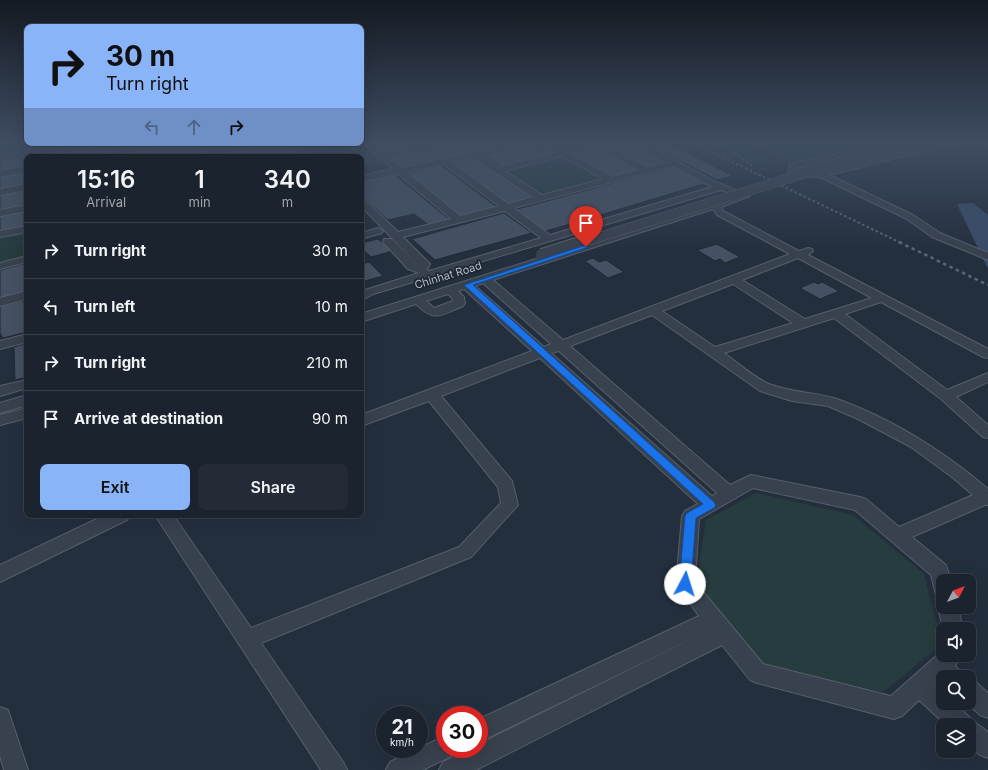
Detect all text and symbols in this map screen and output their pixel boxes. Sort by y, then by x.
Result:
text: 30 m [106,39,175,73]
icon: right [40,40,92,92]
text: Turn right [106,73,189,94]
icon: left [141,116,163,138]
icon: ahead [183,116,205,138]
icon: right [225,116,247,138]
text: 15:16 [77,165,135,194]
text: 1 [195,165,205,194]
text: 340 [264,165,311,194]
text: Arrival [86,194,126,210]
text: min [189,194,211,210]
text: m [282,194,293,210]
pin [569,206,603,247]
icon: arrive [575,212,597,234]
icon: right [40,240,62,262]
text: Turn right [74,241,146,260]
text: 30 m [312,241,348,260]
street label: Chinhat Road [413,258,483,292]
icon: left [40,296,62,318]
text: Turn left [74,297,135,316]
text: 10 m [315,297,348,316]
icon: right [40,352,62,374]
text: Turn right [74,353,146,372]
text: 210 m [306,353,348,372]
icon: arrive [40,408,62,430]
text: Arrive at destination [74,409,223,428]
text: 90 m [312,409,348,428]
button: Exit [40,464,190,510]
button: Share [198,464,348,510]
position arrow [664,563,706,605]
north arrow [936,574,976,614]
map controls [936,574,976,758]
button: sound [936,622,976,662]
button: search [936,670,976,710]
speed limit sign: 30 [436,706,488,758]
text: 21 [391,715,413,739]
button: layers [936,718,976,758]
text: km/h [390,736,414,748]

